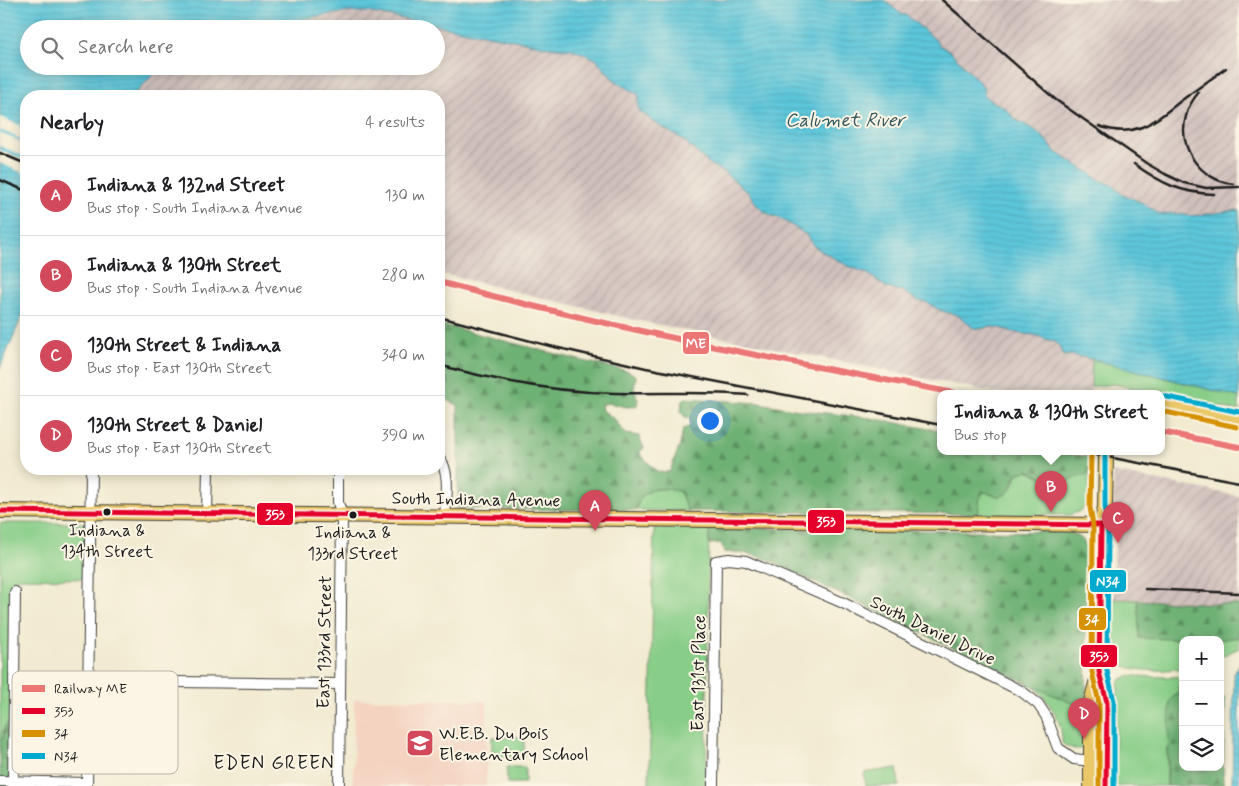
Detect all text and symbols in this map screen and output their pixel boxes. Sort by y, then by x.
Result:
search box [20,20,445,75]
icon: search [38,34,66,62]
text: Search here [78,35,174,60]
water label: Calumet River [785,108,907,133]
text: Nearby [40,109,104,137]
text: 4 results [365,112,425,133]
text: Indiana & 132nd Street [87,173,285,198]
text: A [51,185,61,206]
text: 130 m [384,185,425,206]
text: Bus stop · South Indiana Avenue [87,198,302,219]
text: Indiana & 130th Street [87,253,281,278]
text: B [51,265,61,286]
text: 280 m [382,265,425,286]
text: Bus stop · South Indiana Avenue [87,278,302,299]
line badge: ME [682,331,710,355]
text: 130th Street & Indiana [87,333,281,358]
text: ME [686,335,706,353]
text: C [50,345,62,366]
text: 340 m [381,345,425,366]
text: Bus stop · East 130th Street [87,358,272,379]
popup [937,390,1165,455]
text: Indiana & 130th Street [954,400,1148,425]
your location [697,408,723,434]
text: 130th Street & Daniel [87,413,262,438]
text: D [50,425,62,446]
text: 390 m [382,425,425,446]
text: Bus stop [954,425,1007,446]
text: Bus stop · East 130th Street [87,438,272,459]
pin: B [1035,471,1067,512]
street label: South Indiana Avenue [391,487,561,513]
pin: A [579,490,611,531]
line badge: 353 [256,502,294,526]
pin: C [1102,502,1134,543]
text: 353 [265,506,285,524]
marker: Indiana & 134th Street [102,507,112,517]
line badge: 353 [807,509,845,534]
marker: Indiana & 133rd Street [348,510,358,520]
text: 353 [816,513,836,531]
place label: Indiana & 134th Street [61,520,153,563]
place label: Indiana & 133rd Street [307,522,399,565]
line badge: N34 [1089,569,1127,593]
text: N34 [1096,573,1121,591]
street label: East 133rd Street [312,575,338,709]
street label: South Daniel Drive [866,590,999,672]
line badge: 34 [1078,607,1107,631]
text: 34 [1085,611,1100,629]
street label: East 131st Place [686,615,712,731]
map controls [1179,636,1224,771]
button: + [1179,636,1224,681]
line badge: 353 [1080,644,1118,668]
text: 353 [1089,648,1109,666]
legend [12,671,178,774]
text: Railway ME [54,680,127,698]
button: − [1179,681,1224,726]
pin: D [1068,698,1100,739]
text: 353 [54,703,74,721]
place label: W.E.B. Du Bois Elementary School [439,722,589,767]
text: 34 [54,725,69,743]
button: layers [1179,726,1224,771]
school or university icon: W.E.B. Du Bois Elementary School [405,728,435,758]
text: N34 [54,748,79,766]
district label: EDEN GREEN [213,751,335,776]

